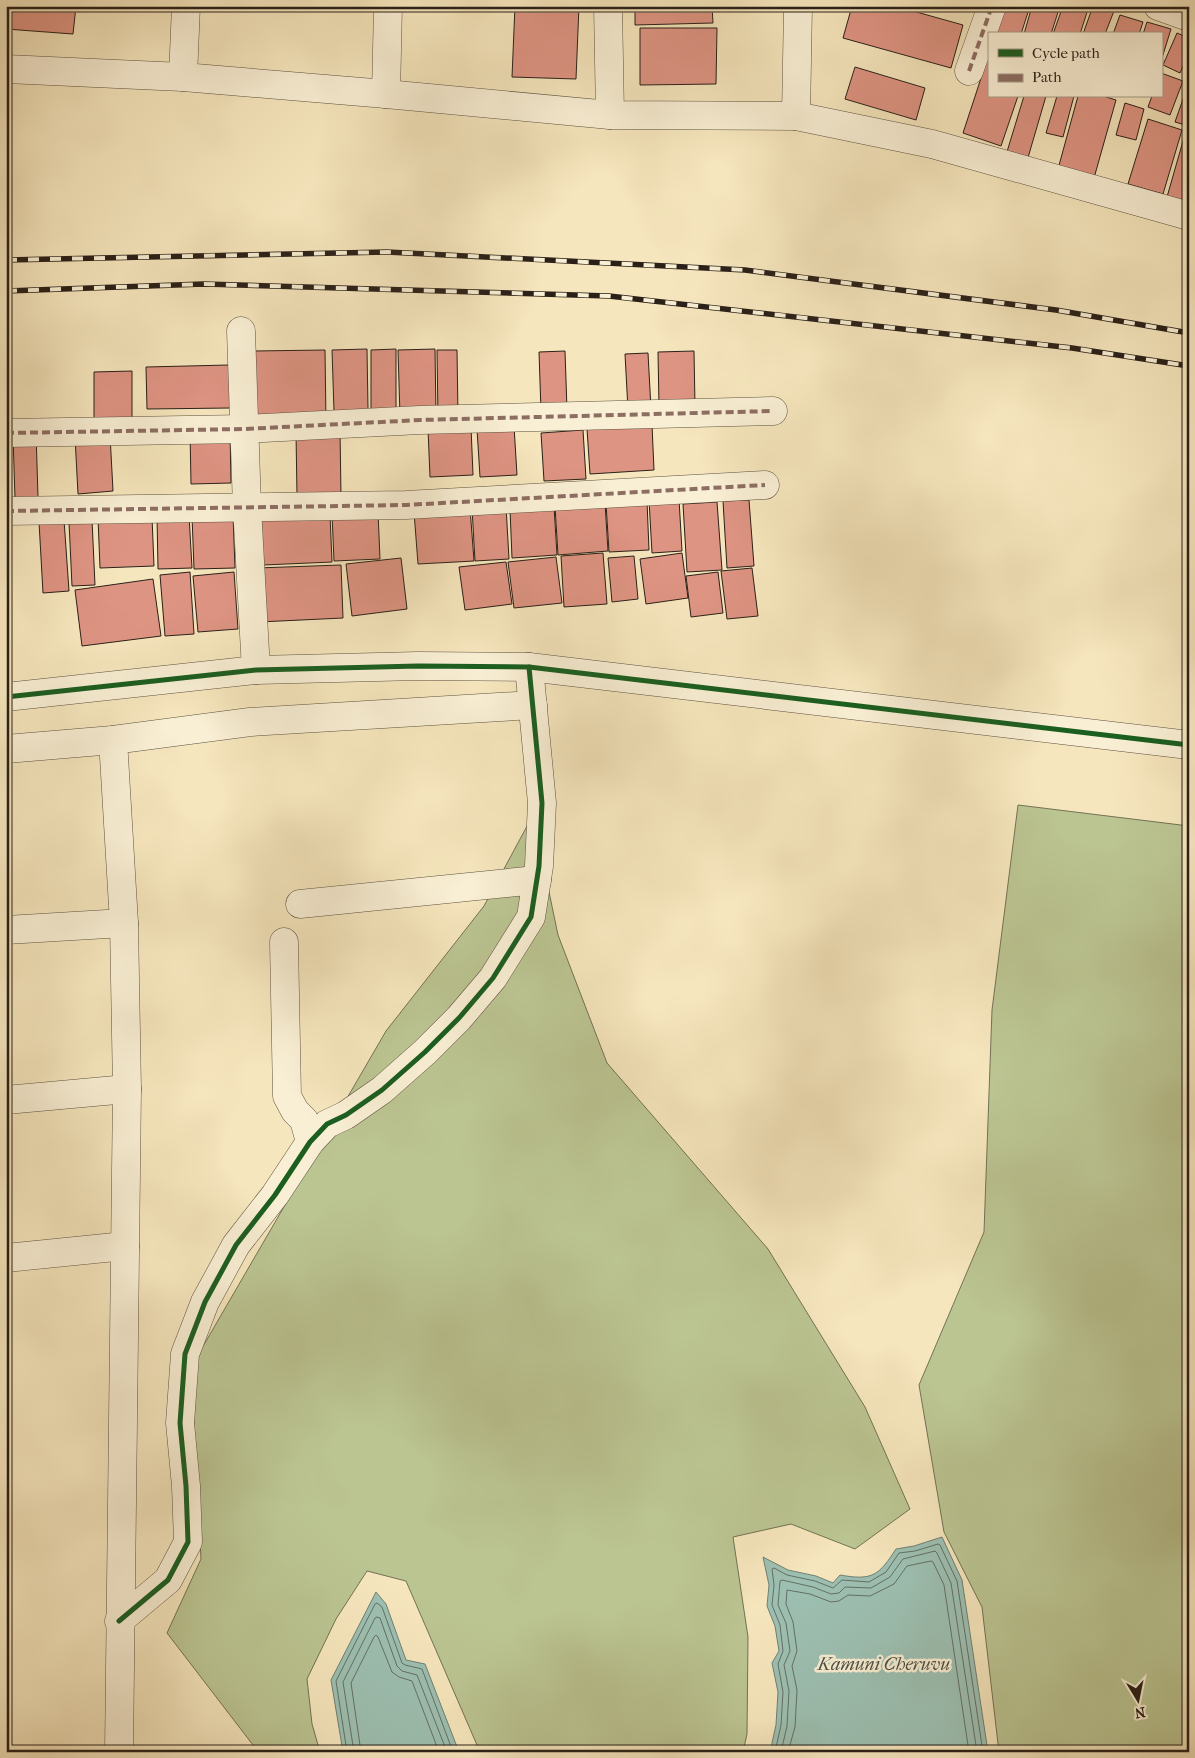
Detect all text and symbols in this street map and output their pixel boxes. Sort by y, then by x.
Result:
legend [988,32,1162,98]
text: Cycle path [1032,44,1100,62]
text: Path [1032,68,1062,86]
water label: Kamuni Cheruvu [816,1654,950,1675]
north arrow [1112,1676,1162,1726]
text: N [1133,1703,1147,1722]

